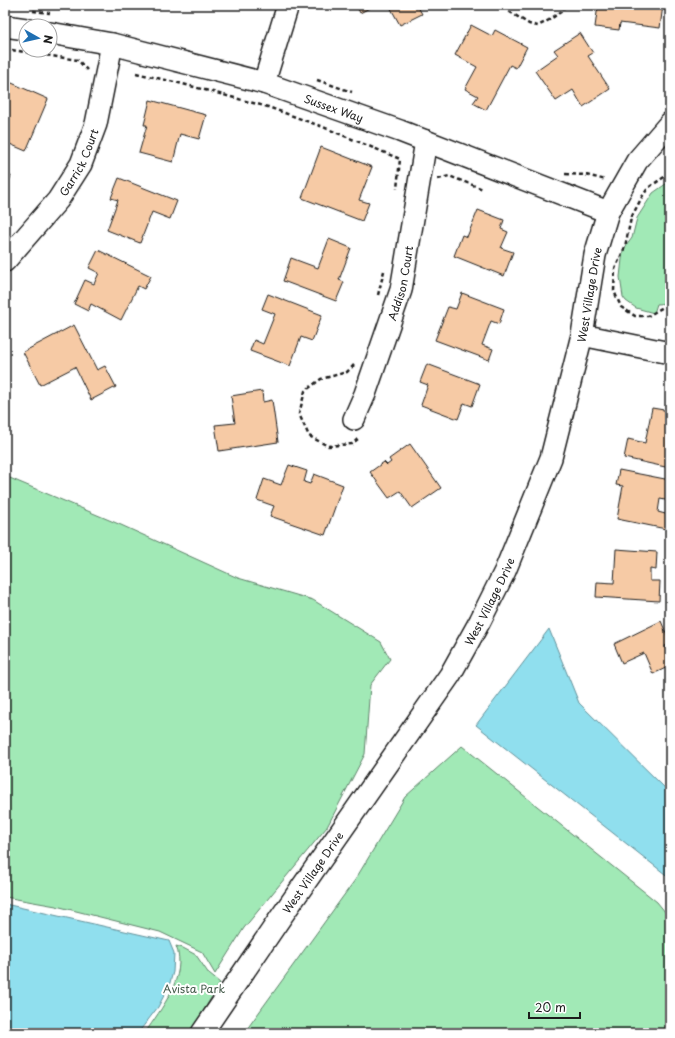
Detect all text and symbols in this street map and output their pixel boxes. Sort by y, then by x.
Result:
north arrow [18,18,58,58]
text: N [39,34,57,45]
street label: Sussex Way [302,89,366,126]
street label: Garrick Court [54,126,102,199]
street label: Addison Court [383,244,417,323]
street label: West Village Drive [572,245,606,344]
street label: West Village Drive [460,555,518,648]
street label: West Village Drive [278,828,347,917]
park label: Avista Park [163,980,225,997]
scale bar [529,994,580,1020]
text: 20 m [535,998,566,1016]

